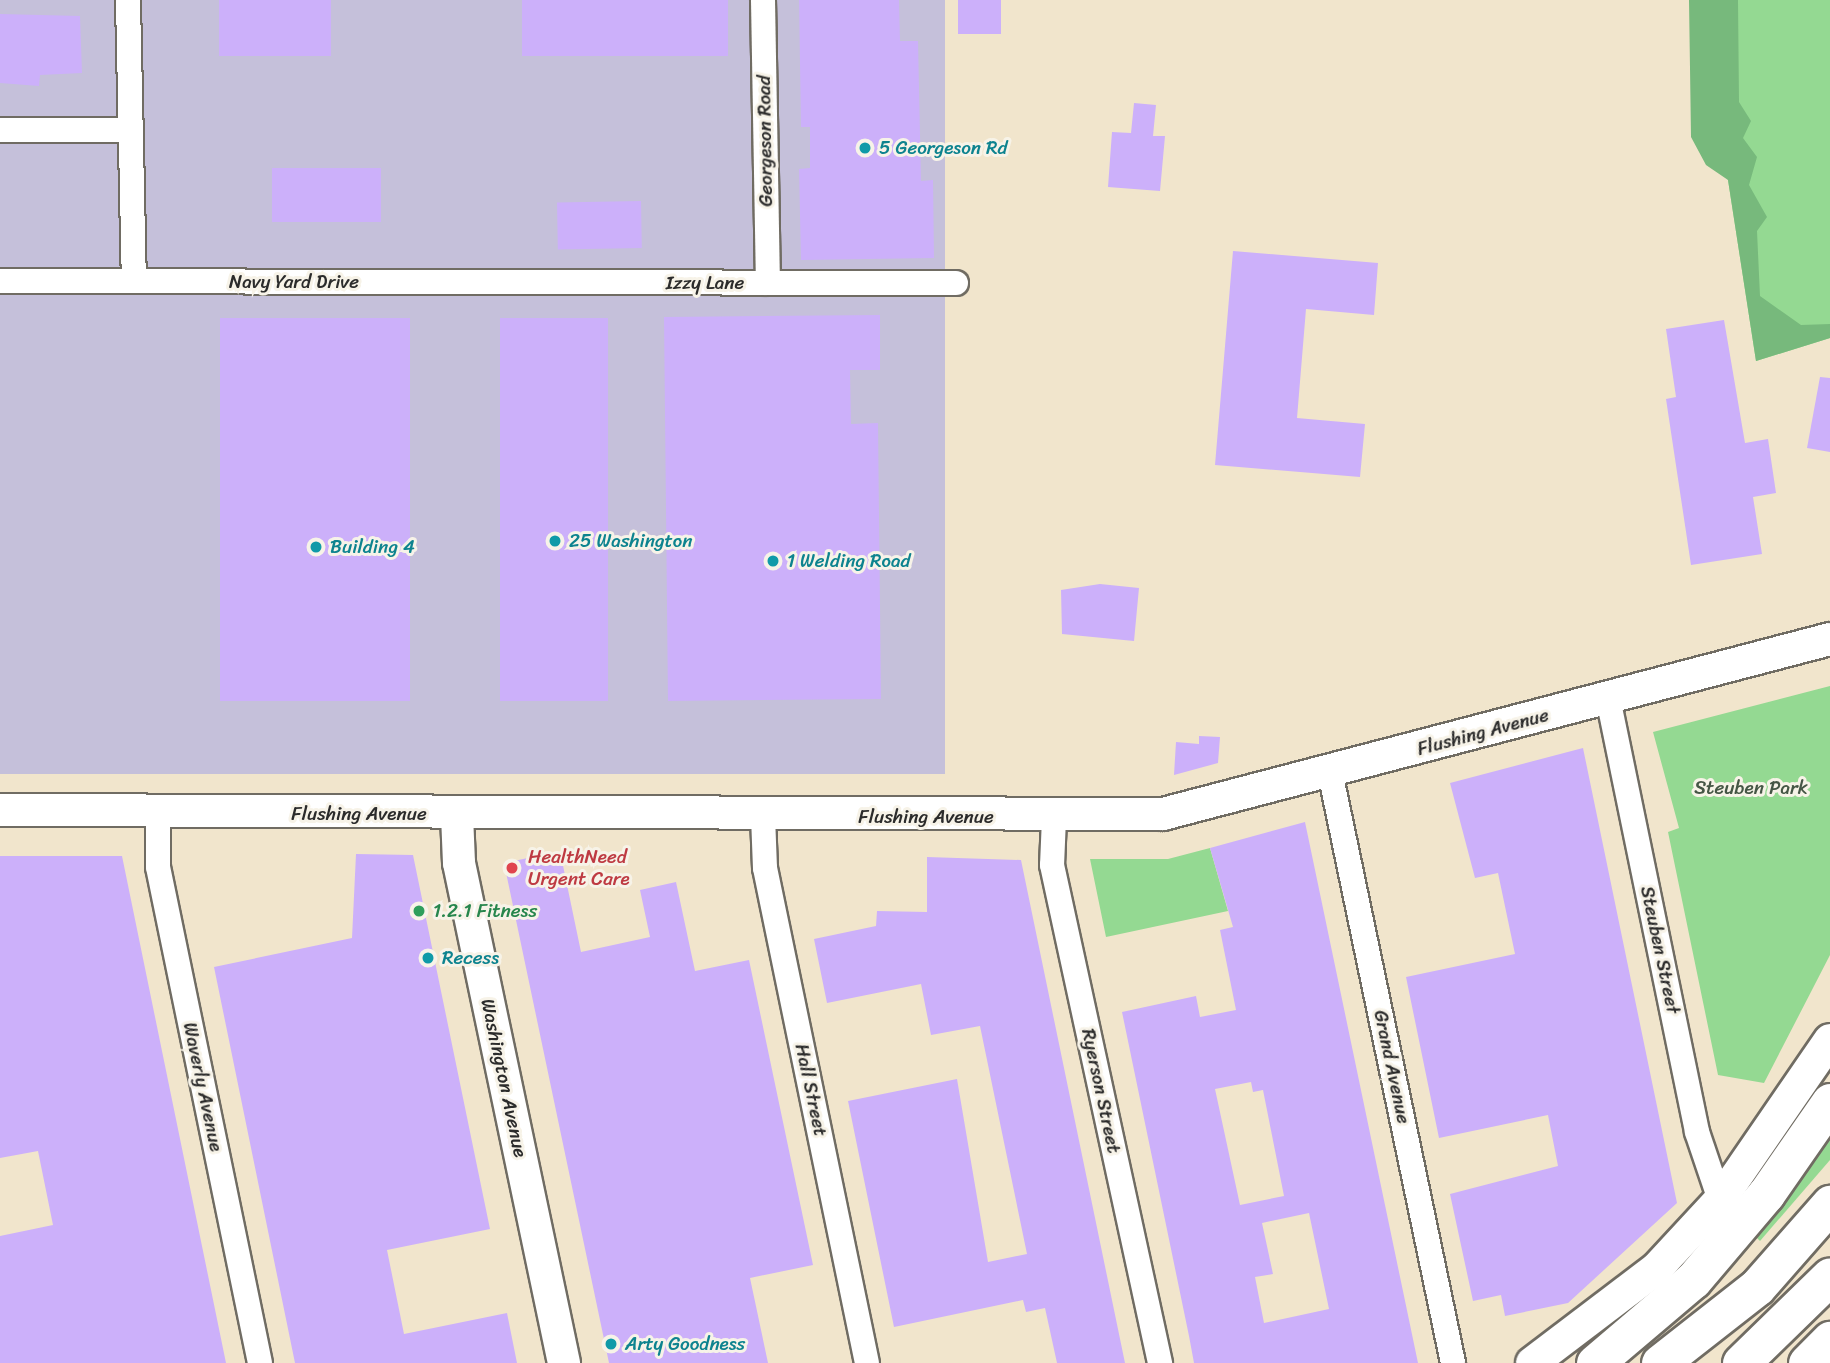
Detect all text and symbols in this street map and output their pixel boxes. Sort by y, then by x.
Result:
street label: Georgeson Road [752,75,778,207]
place label: 5 Georgeson Rd [879,137,1008,159]
marker: 5 Georgeson Rd [857,140,873,156]
street label: Navy Yard Drive [229,271,359,293]
street label: Izzy Lane [666,272,744,294]
place label: 25 Washington [569,530,693,552]
marker: 25 Washington [547,533,563,549]
place label: Building 4 [330,536,415,558]
marker: Building 4 [308,539,324,555]
place label: 1 Welding Road [787,550,911,572]
marker: 1 Welding Road [765,553,781,569]
street label: Flushing Avenue [1415,703,1551,761]
park label: Steuben Park [1694,777,1808,799]
street label: Flushing Avenue [291,803,427,825]
street label: Flushing Avenue [858,806,994,828]
place label: HealthNeed Urgent Care [528,846,630,890]
marker: HealthNeed Urgent Care [502,858,522,878]
street label: Steuben Street [1635,884,1685,1016]
place label: 1.2.1 Fitness [433,900,537,922]
marker: 1.2.1 Fitness [411,903,427,919]
place label: Recess [442,947,499,969]
marker: Recess [420,950,436,966]
street label: Washington Avenue [476,997,532,1159]
street label: Grand Avenue [1369,1008,1415,1126]
street label: Waverly Avenue [178,1020,228,1154]
street label: Ryerson Street [1077,1027,1125,1155]
street label: Hall Street [790,1042,832,1138]
place label: Arty Goodness [625,1333,745,1355]
marker: Arty Goodness [603,1336,619,1352]

